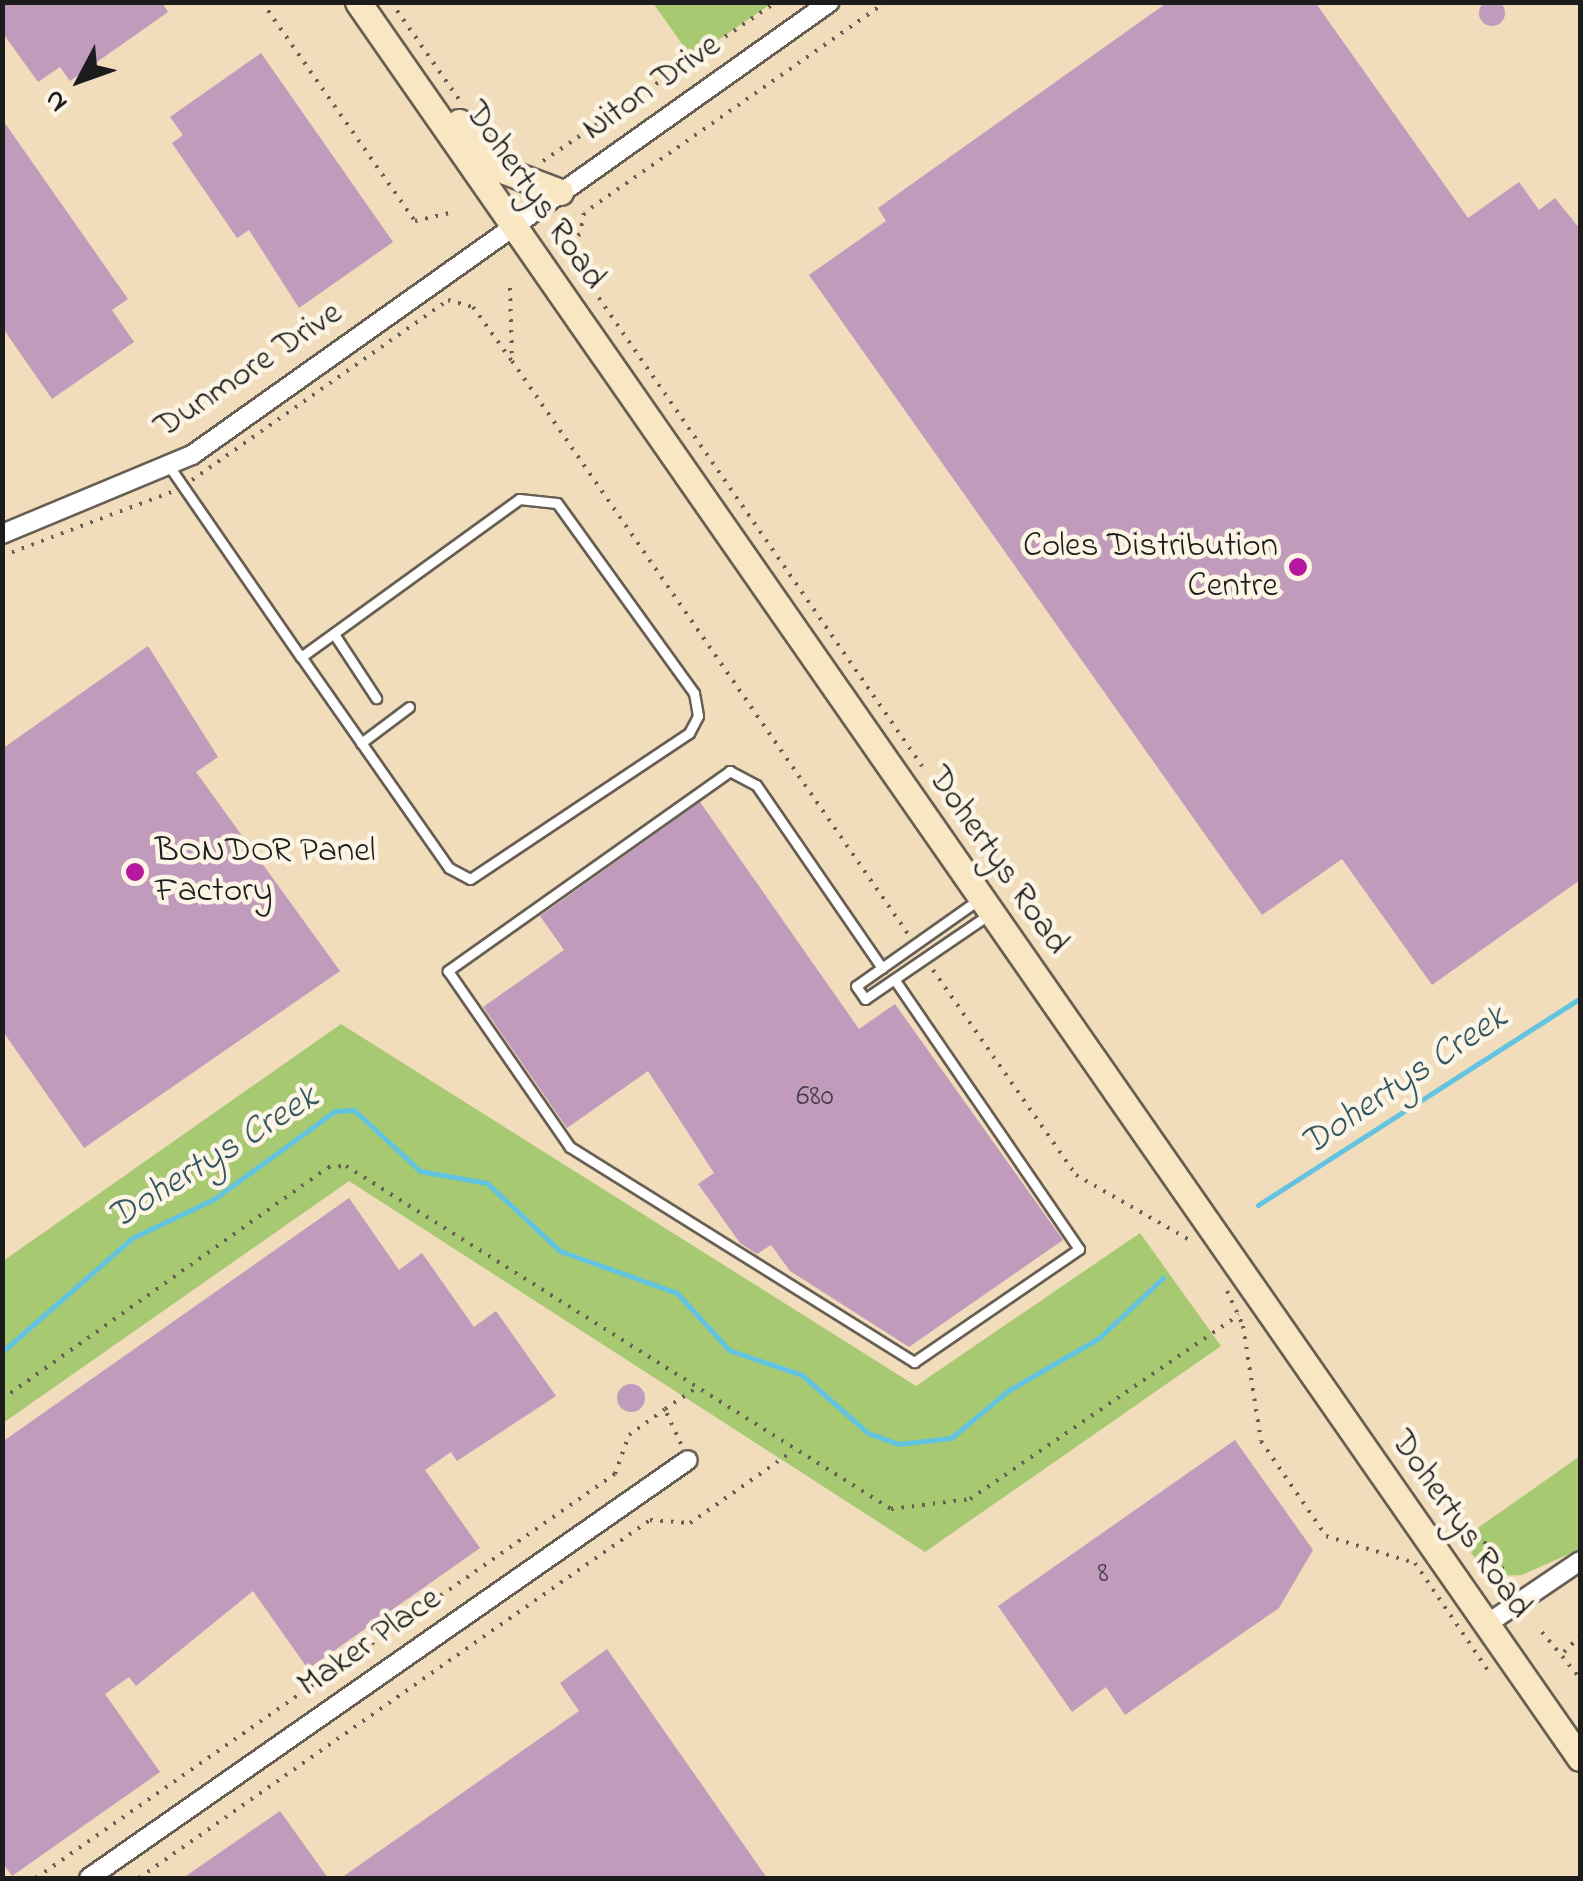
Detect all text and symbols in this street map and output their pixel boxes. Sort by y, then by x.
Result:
street label: Niton Drive [575,25,729,151]
north arrow [30,30,130,130]
text: N [35,79,79,121]
street label: Dohertys Road [454,94,614,298]
street label: Dunmore Drive [147,293,351,449]
place label: Coles Distribution Centre [1023,526,1278,608]
marker: Coles Distribution Centre [1287,556,1309,578]
street label: Dohertys Road [917,759,1077,963]
place label: BONDOR Panel Factory [155,831,376,913]
marker: BONDOR Panel Factory [124,861,146,883]
water label: Dohertys Creek [1293,996,1517,1168]
water label: Dohertys Creek [100,1076,328,1242]
house number: 680 [796,1079,834,1115]
street label: Dohertys Road [1380,1423,1540,1627]
house number: 8 [1097,1556,1109,1592]
street label: Maker Place [290,1579,450,1707]

